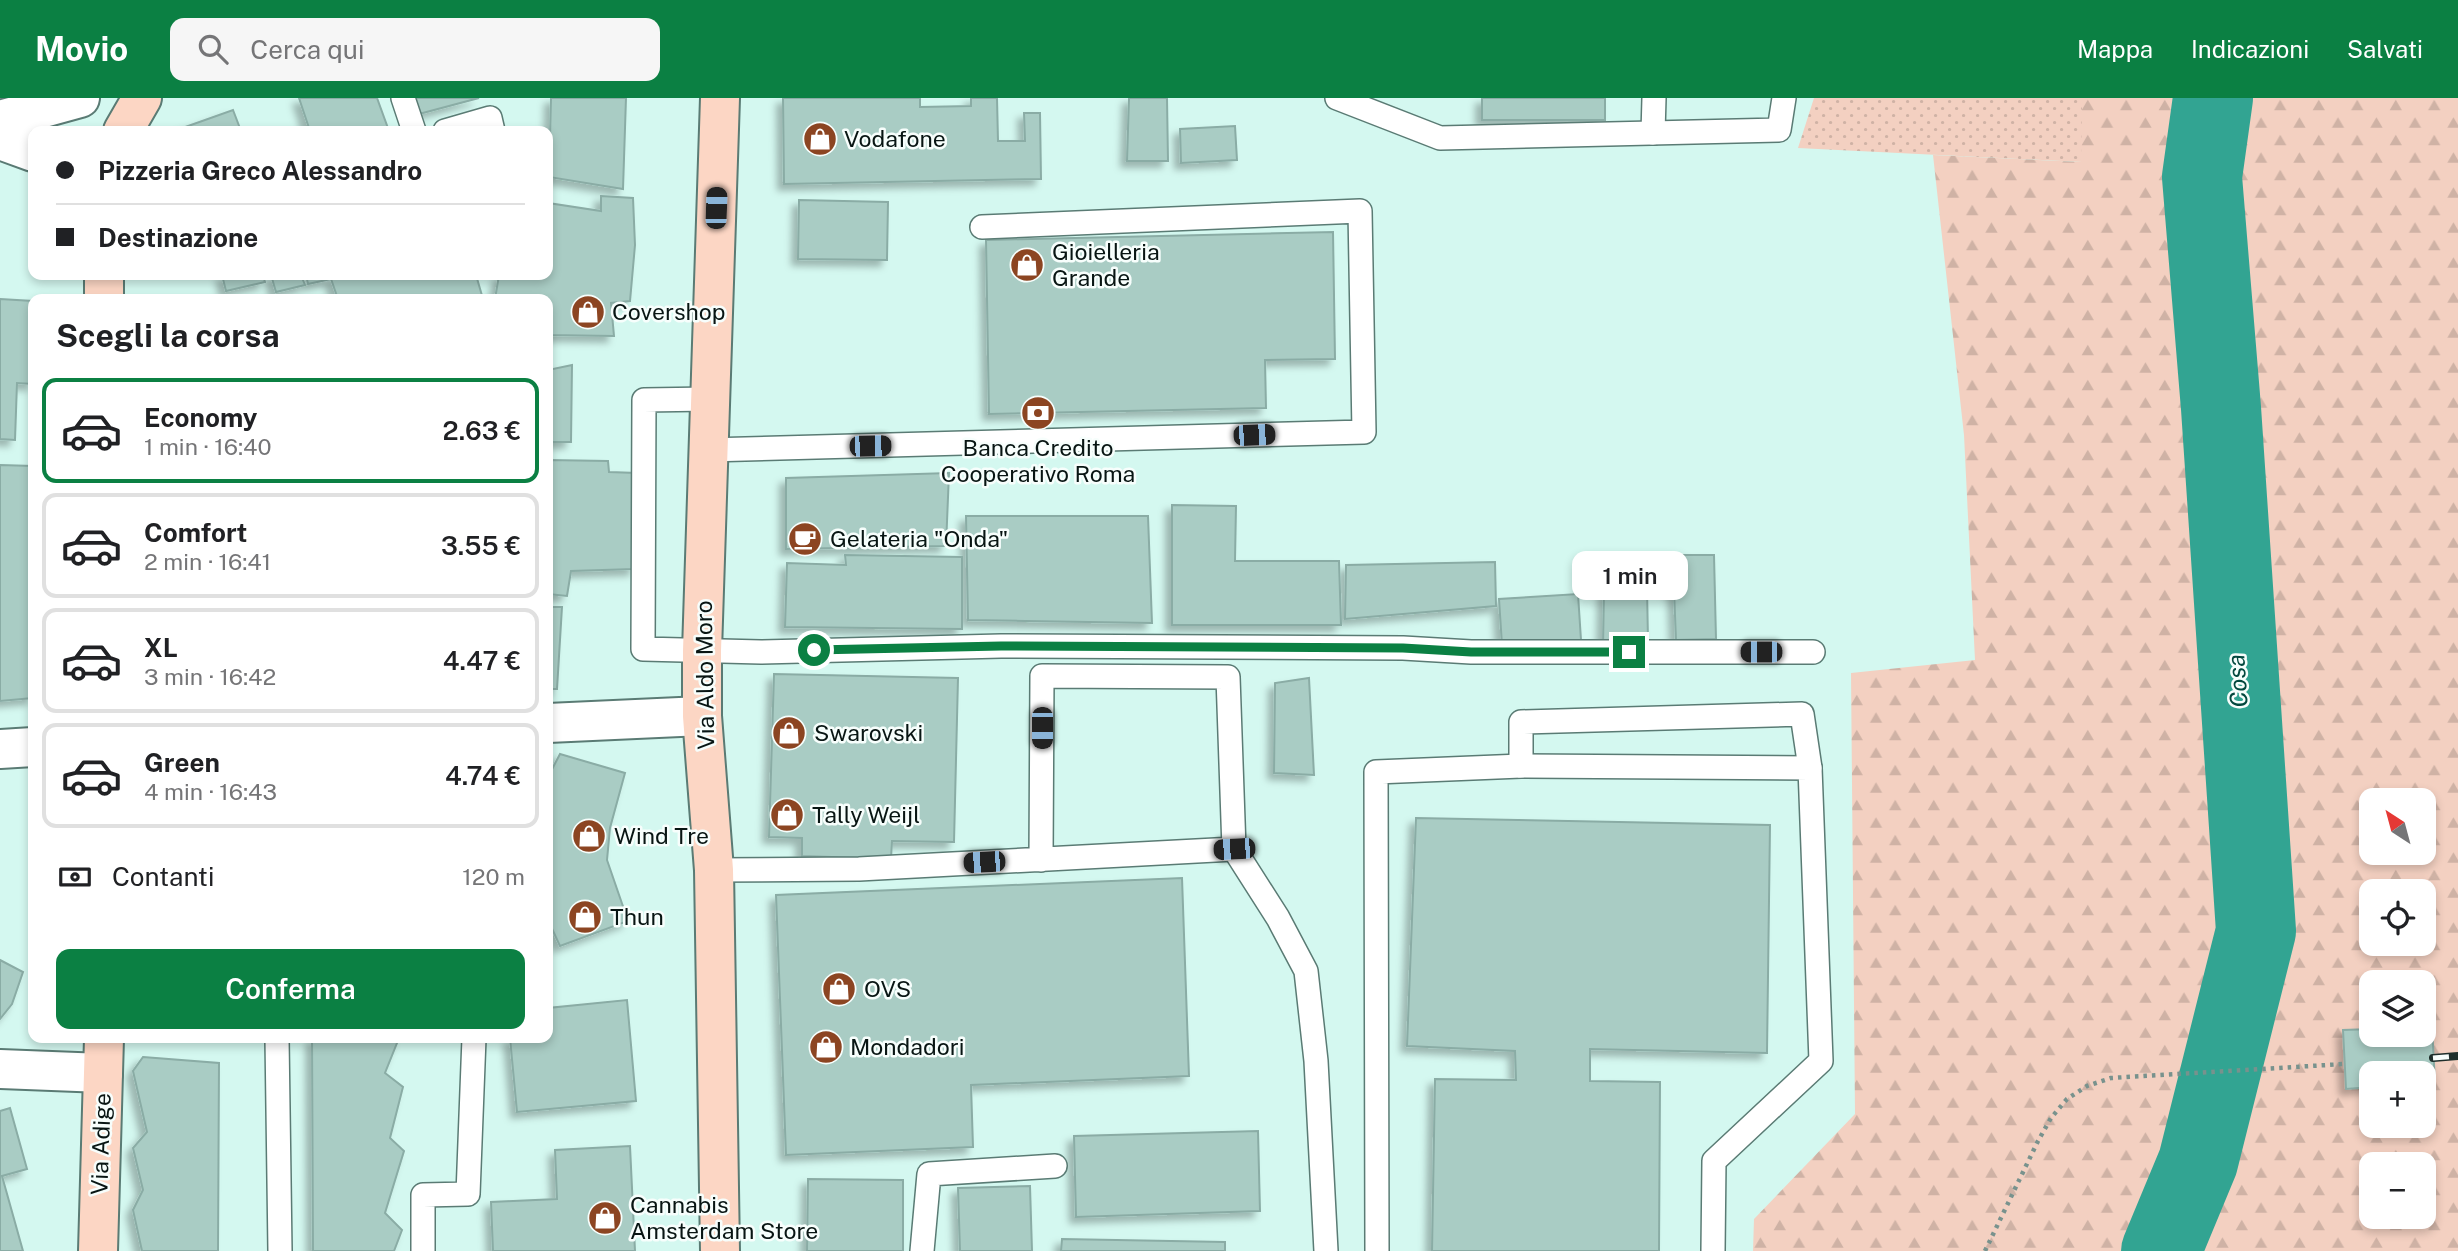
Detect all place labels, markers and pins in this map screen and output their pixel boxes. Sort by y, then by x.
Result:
shop icon: Vodafone [801,120,839,158]
place label: Vodafone [844,125,946,152]
place label: Gioielleria Grande [1052,238,1160,291]
shop icon: Gioielleria Grande [1008,246,1046,284]
shop icon: Covershop [569,293,607,331]
place label: Covershop [612,298,726,325]
bank icon: Banca Credito Cooperativo Roma [1019,394,1057,432]
place label: Banca Credito Cooperativo Roma [941,434,1135,487]
cafe icon: Gelateria "Onda" [786,520,824,558]
place label: Gelateria "Onda" [830,525,1008,552]
shop icon: Swarovski [770,714,808,752]
place label: Swarovski [814,719,923,746]
shop icon: Tally Weijl [768,796,806,834]
place label: Tally Weijl [812,801,920,828]
shop icon: Wind Tre [570,817,608,855]
place label: Wind Tre [614,822,709,849]
shop icon: Thun [566,898,604,936]
place label: Thun [610,903,664,930]
shop icon: OVS [820,970,858,1008]
place label: OVS [864,975,911,1002]
shop icon: Mondadori [807,1028,845,1066]
place label: Mondadori [850,1033,964,1060]
place label: Cannabis Amsterdam Store [630,1191,818,1244]
shop icon: Cannabis Amsterdam Store [586,1199,624,1237]

